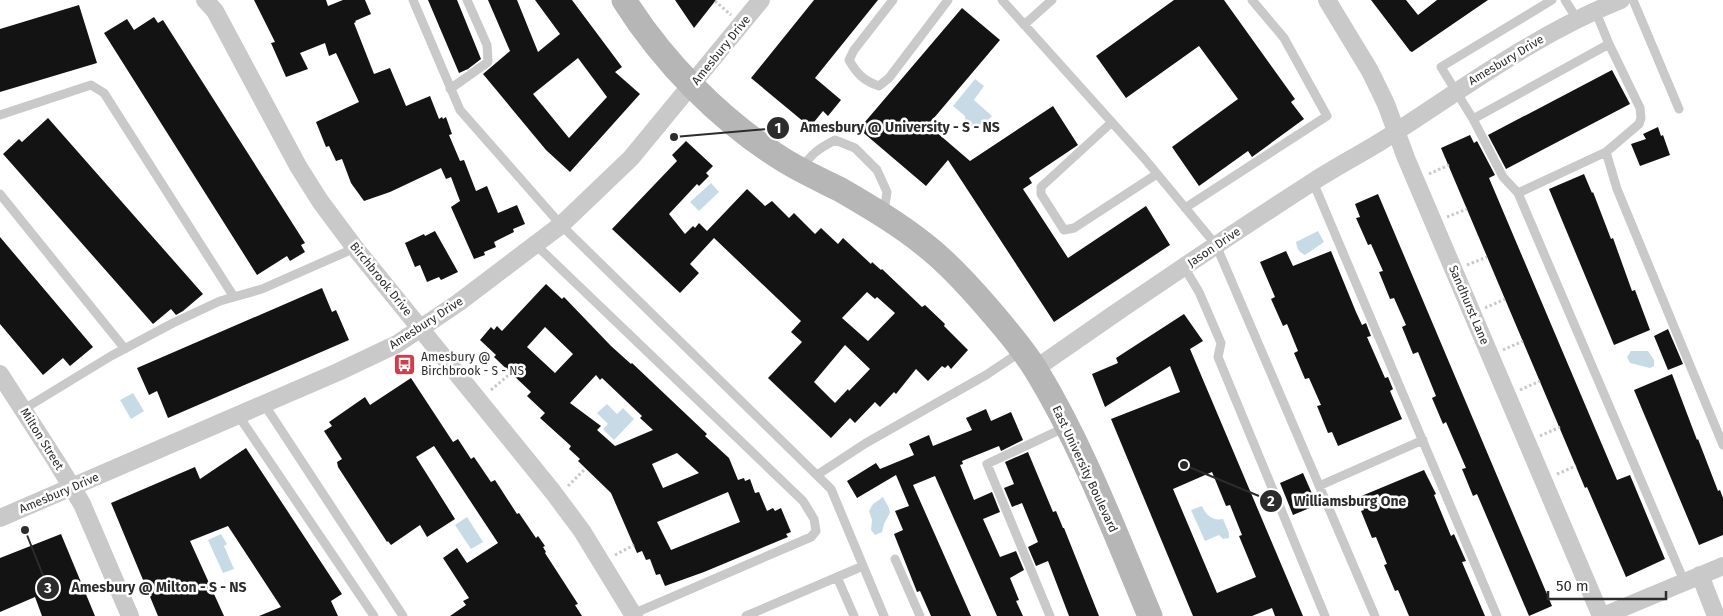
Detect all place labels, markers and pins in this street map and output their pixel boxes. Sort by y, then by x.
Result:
callout: Amesbury @ University - S - NS [766,113,1010,142]
place label: Amesbury @ Birchbrook - S - NS [421,350,524,378]
bus stop icon: Amesbury @ Birchbrook - S - NS [393,352,417,376]
callout: Williamsburg One [1258,487,1416,516]
callout: Amesbury @ Milton - S - NS [36,573,256,602]

